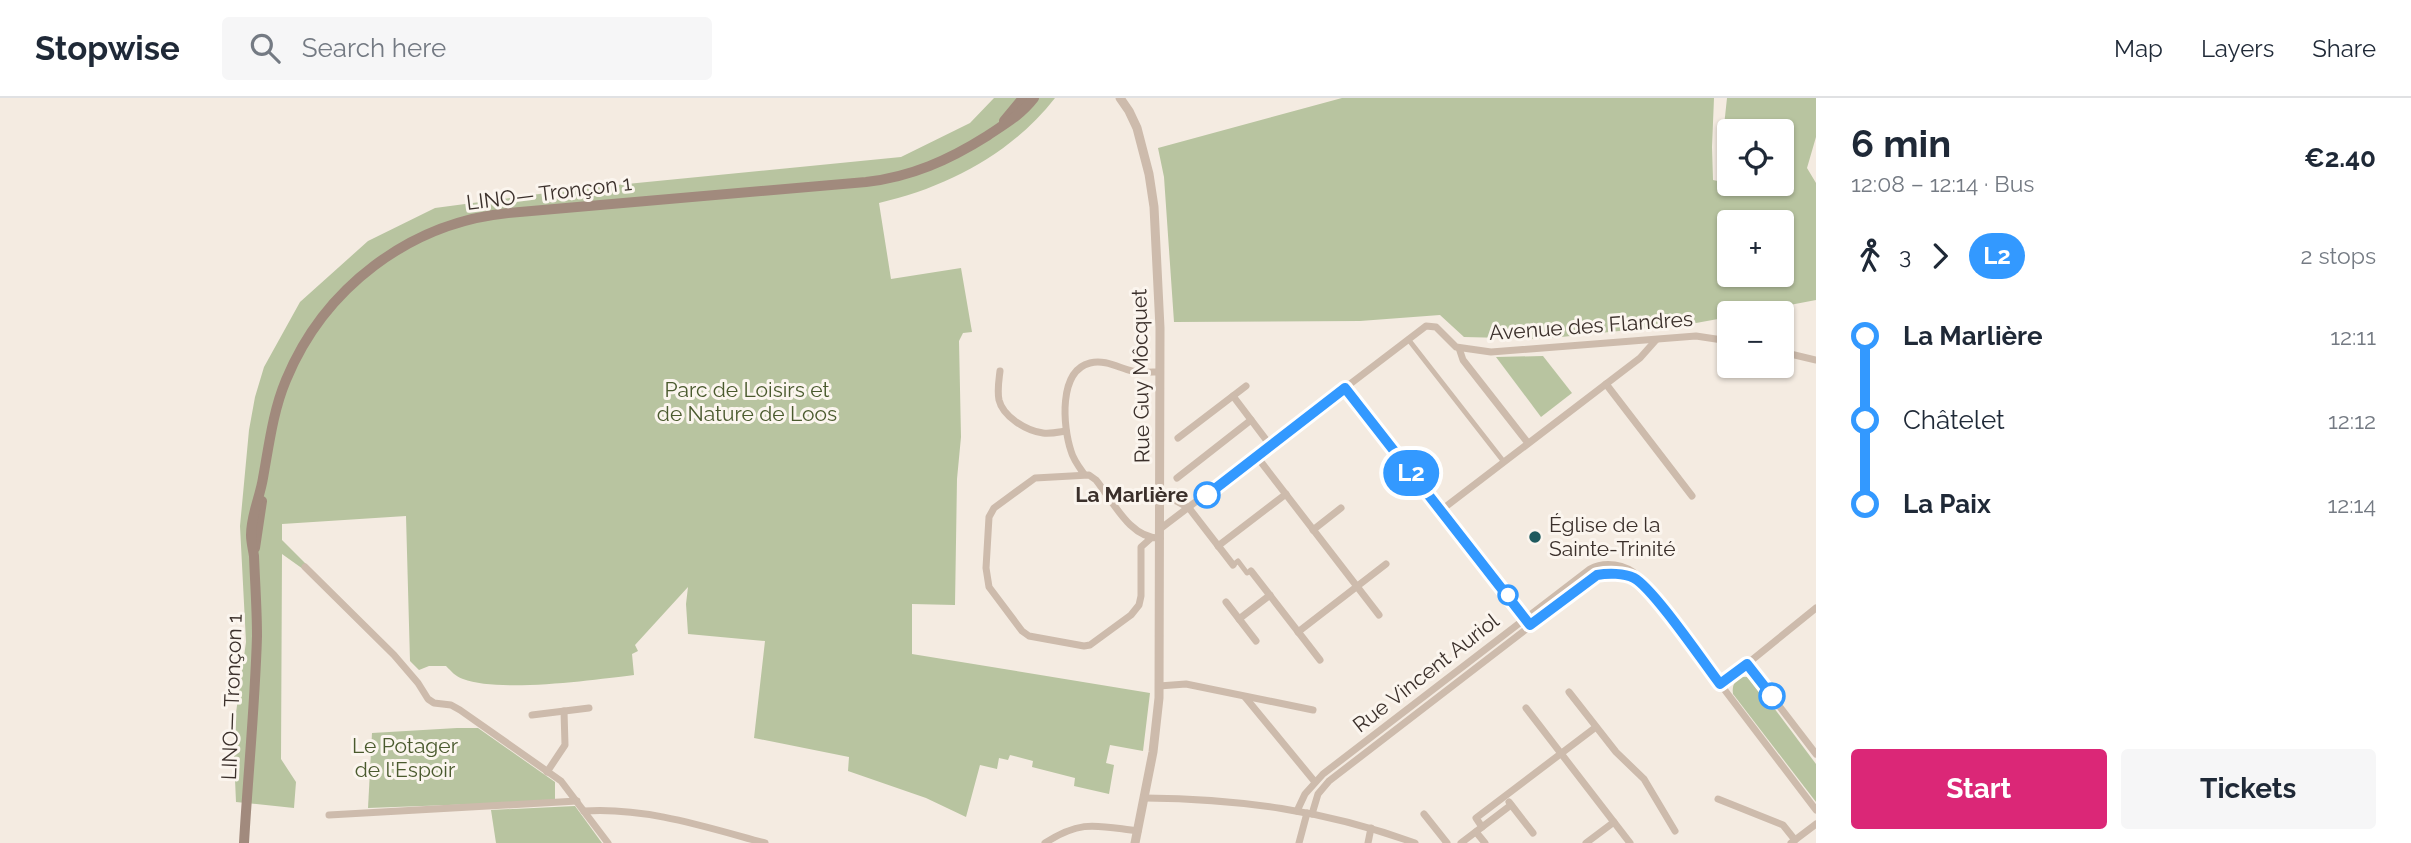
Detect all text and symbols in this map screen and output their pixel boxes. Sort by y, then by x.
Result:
search box [222,17,712,80]
text: Stopwise [35,29,180,68]
icon: search [246,29,284,67]
text: Search here [302,33,446,63]
text: Map [2114,34,2163,63]
text: Layers [2201,34,2274,63]
text: Share [2312,34,2376,63]
map controls [1717,119,1794,378]
button: locate [1717,119,1794,196]
text: 6 min [1851,121,1951,166]
text: €2.40 [2304,143,2376,173]
street label: LINO— Tronçon 1 [465,170,633,215]
text: 12:08 – 12:14 · Bus [1851,170,2034,197]
button: + [1717,210,1794,287]
icon: walk [1851,237,1889,275]
icon: forward [1921,237,1959,275]
text: L2 [1983,241,2011,270]
text: 3 [1899,242,1911,269]
text: 2 stops [2301,242,2376,269]
street label: Rue Guy Môcquet [1126,289,1155,463]
button: − [1717,301,1794,378]
street label: Avenue des Flandres [1488,306,1694,345]
text: La Marlière [1903,321,2043,351]
text: 12:11 [2330,323,2376,350]
park label: Parc de Loisirs et de Nature de Loos [657,377,837,426]
text: Châtelet [1903,405,2005,435]
text: 12:12 [2328,407,2376,434]
line badge: L2 [1380,450,1442,496]
text: L2 [1397,458,1425,487]
place label: La Marlière [1075,482,1188,507]
marker: La Marlière [1194,482,1220,508]
text: La Paix [1903,489,1991,519]
text: 12:14 [2327,491,2376,518]
place label: Église de la Sainte-Trinité [1549,512,1675,561]
marker: Église de la Sainte-Trinité [1527,529,1543,545]
unlabelled marker [1498,585,1518,605]
street label: Rue Vincent Auriol [1348,608,1504,737]
street label: LINO— Tronçon 1 [216,613,247,781]
unlabelled marker [1759,683,1785,709]
park label: Le Potager de l'Espoir [352,733,459,782]
button: Start [1851,749,2107,829]
button: Tickets [2121,749,2376,829]

